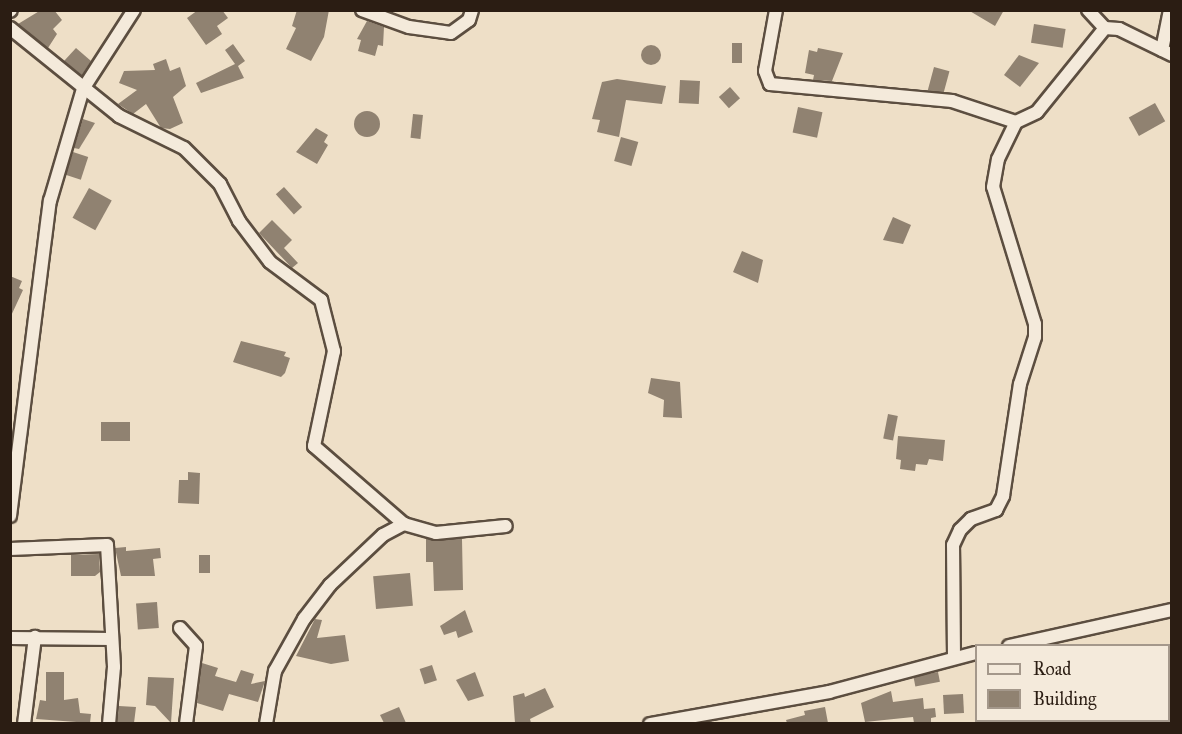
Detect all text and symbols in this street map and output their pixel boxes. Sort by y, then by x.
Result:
legend [975,644,1170,722]
text: Road [1033,658,1071,680]
text: Building [1033,688,1096,710]

